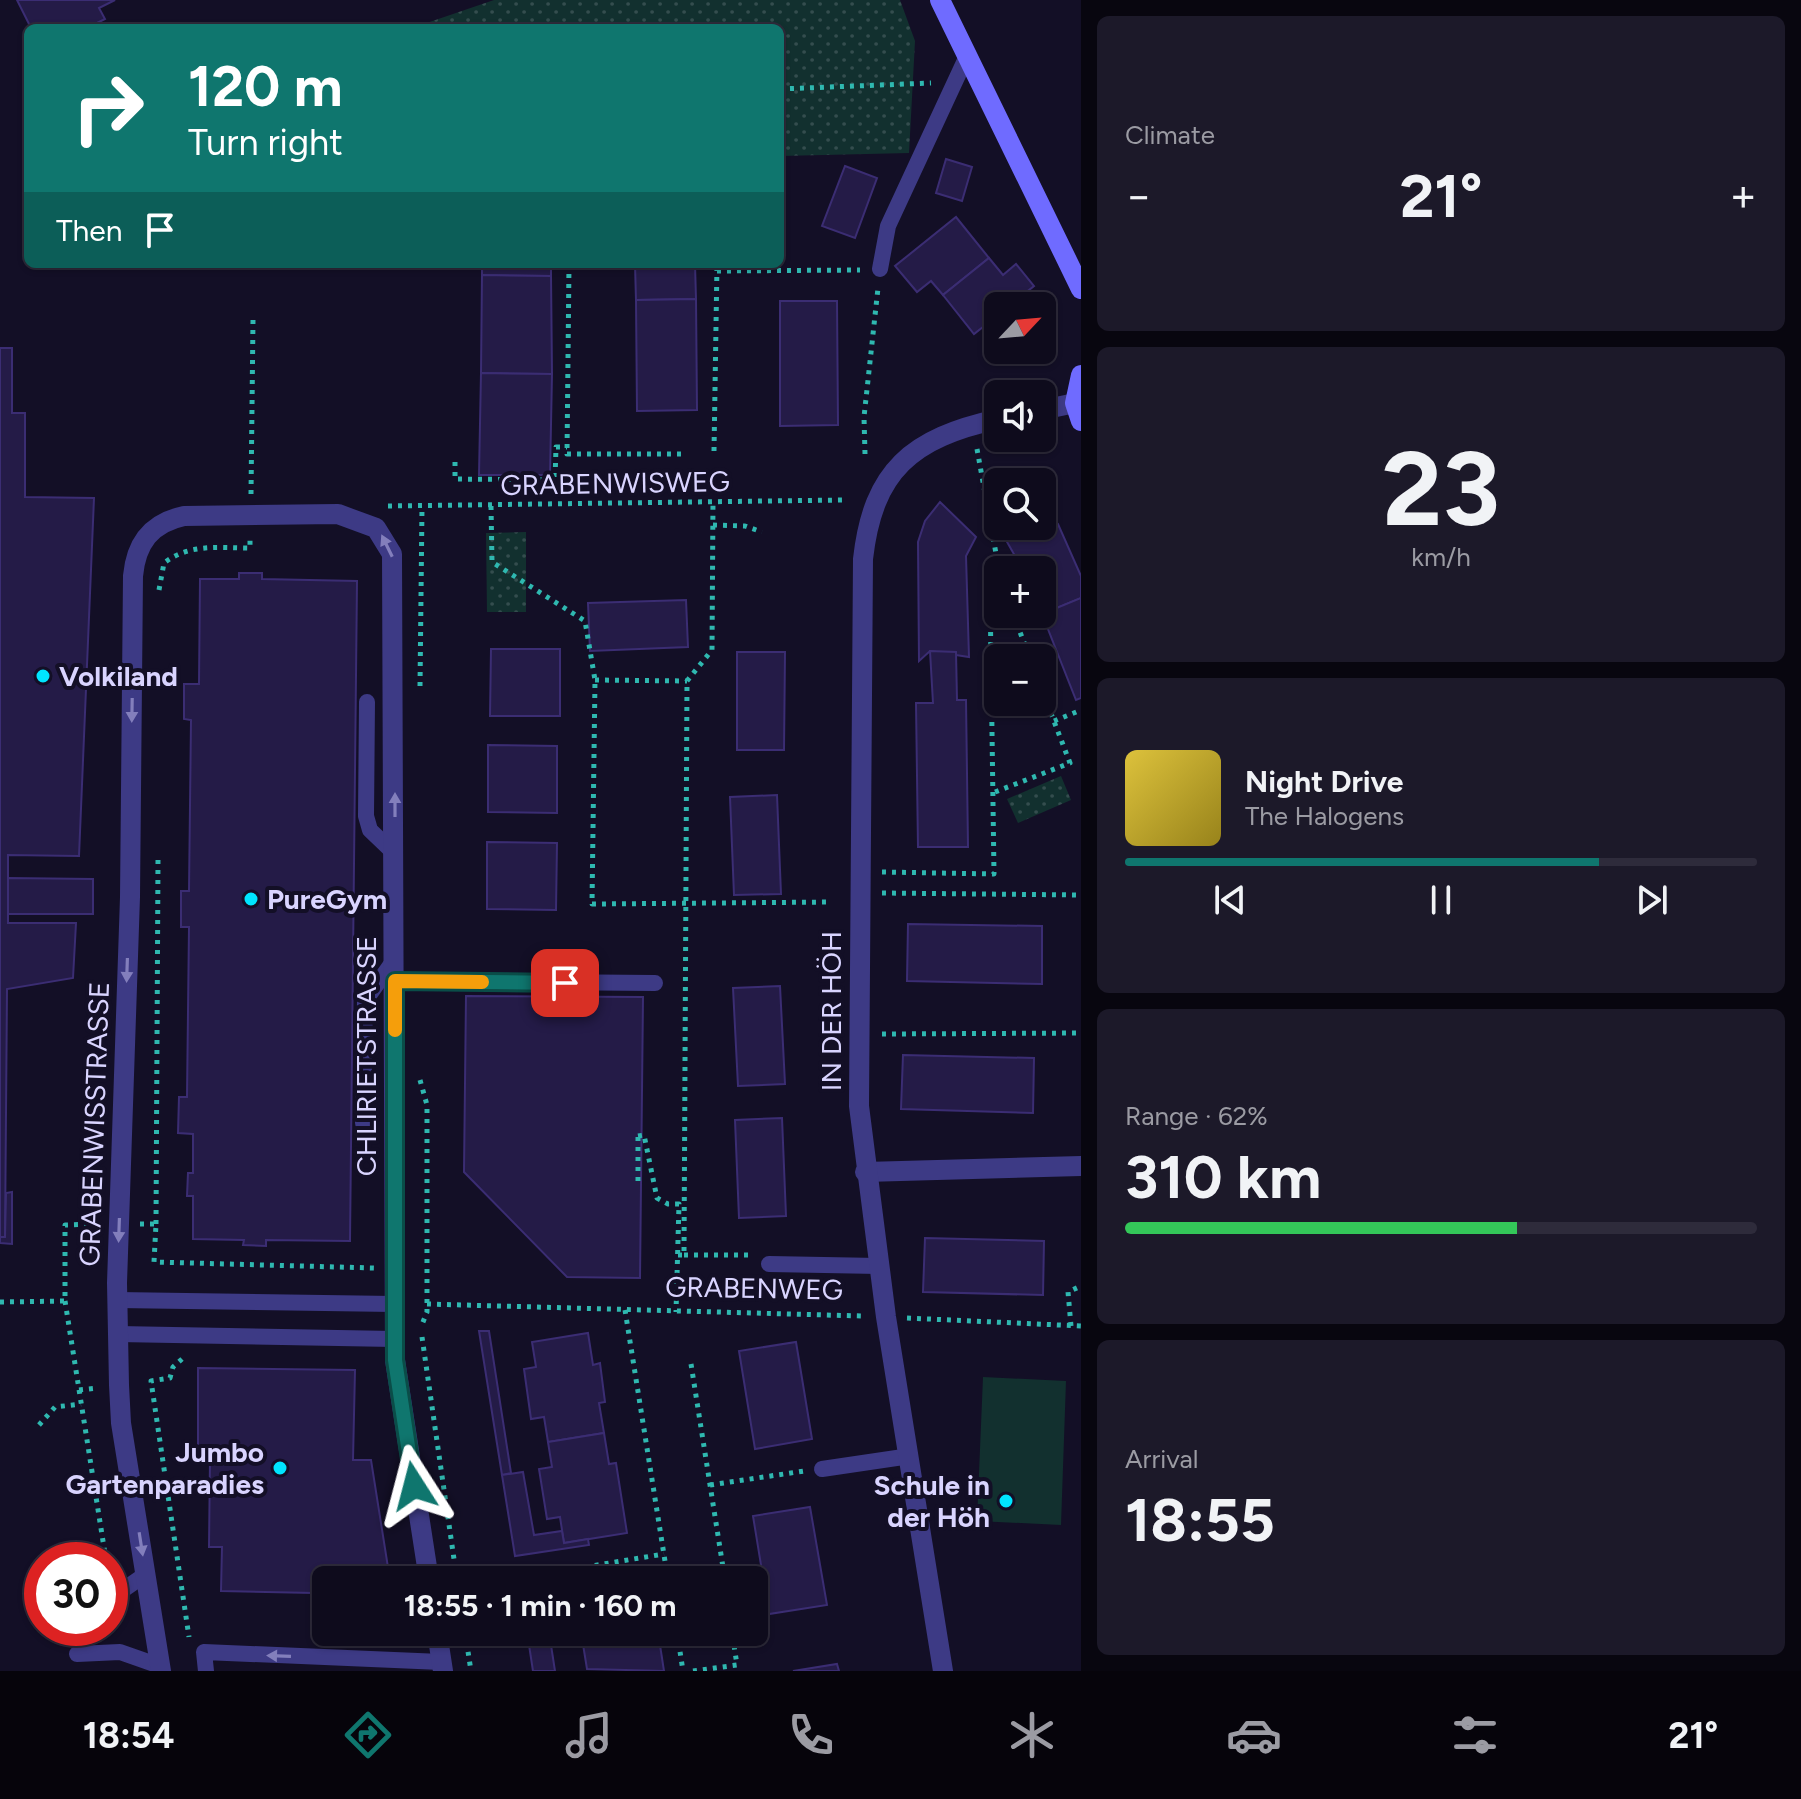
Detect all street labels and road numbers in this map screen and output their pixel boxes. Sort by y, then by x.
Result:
street label: GRABENWISWEG [500,464,730,502]
street label: IN DER HÖH [814,931,848,1091]
street label: CHLIRIETSTRASSE [349,936,383,1176]
street label: GRABENWISSTRASSE [72,981,116,1267]
street label: GRABENWEG [665,1269,843,1307]

